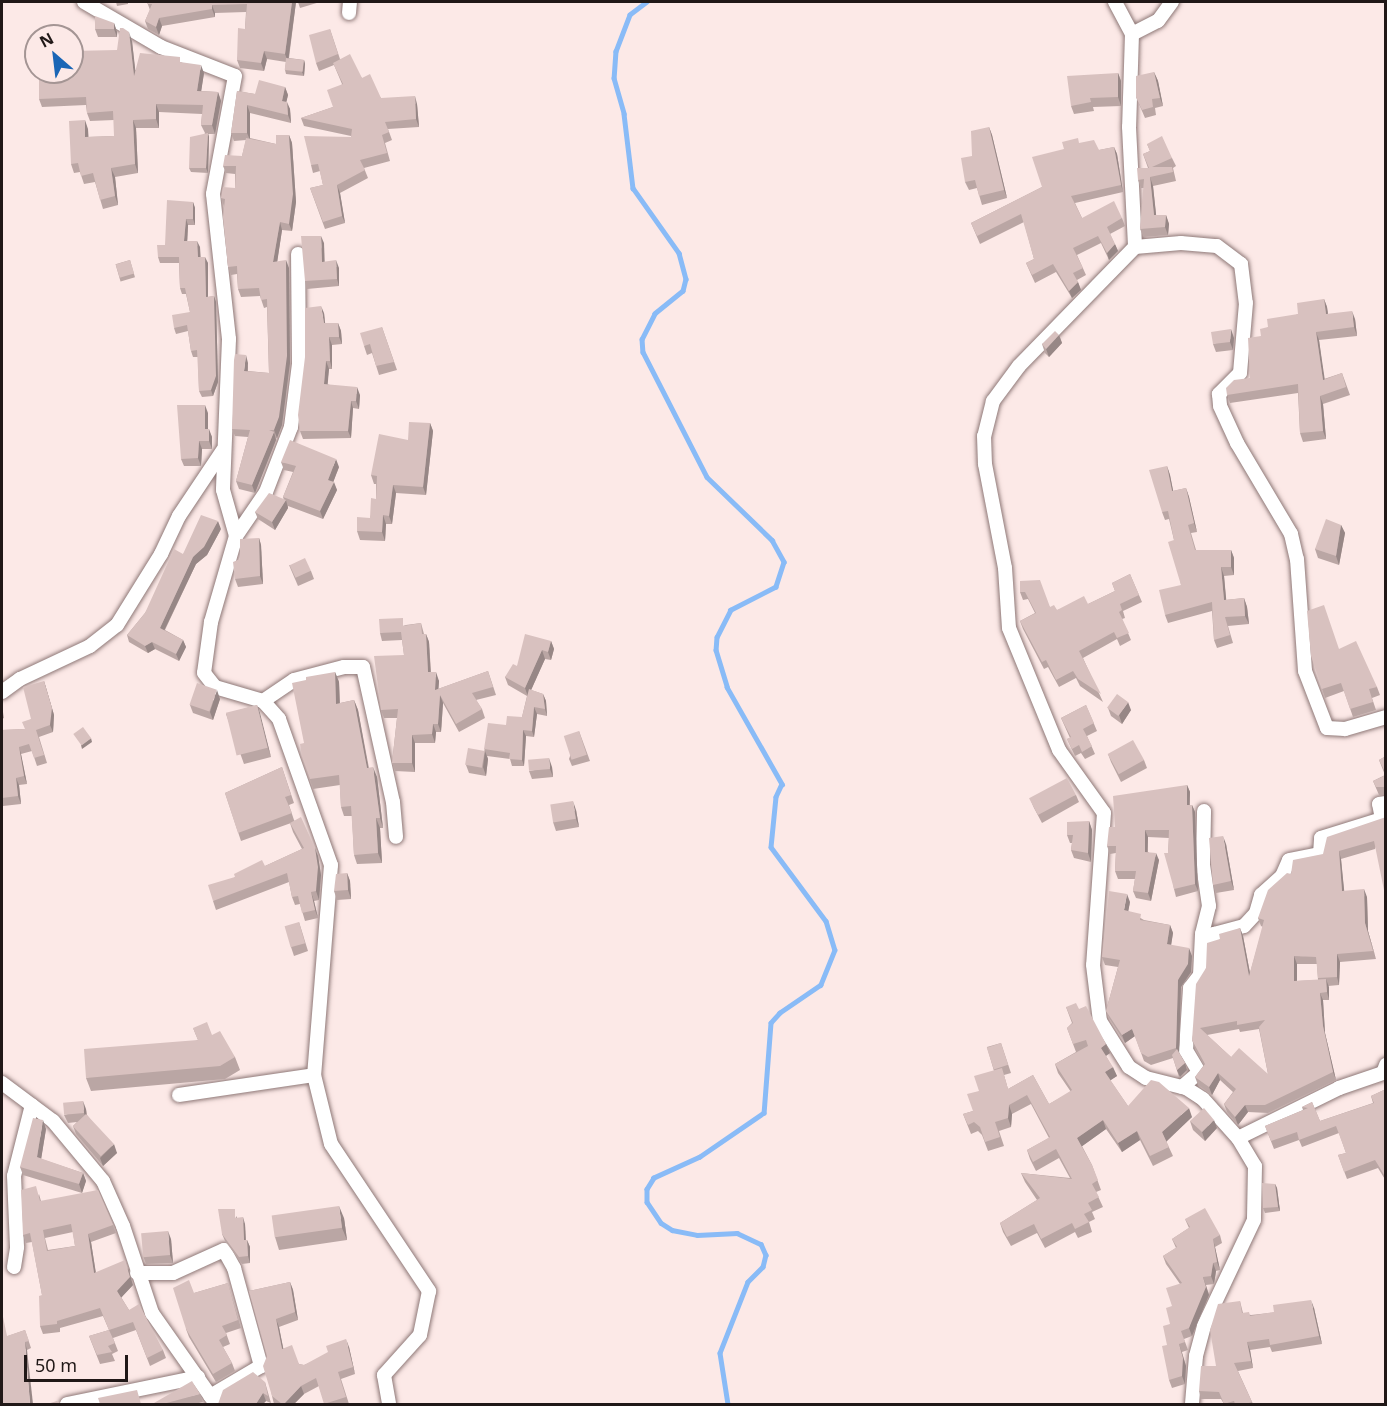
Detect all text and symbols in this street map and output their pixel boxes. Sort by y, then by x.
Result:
north arrow [24,24,84,84]
text: N [36,27,57,53]
scale bar [27,1343,130,1381]
text: 50 m [35,1353,77,1377]

